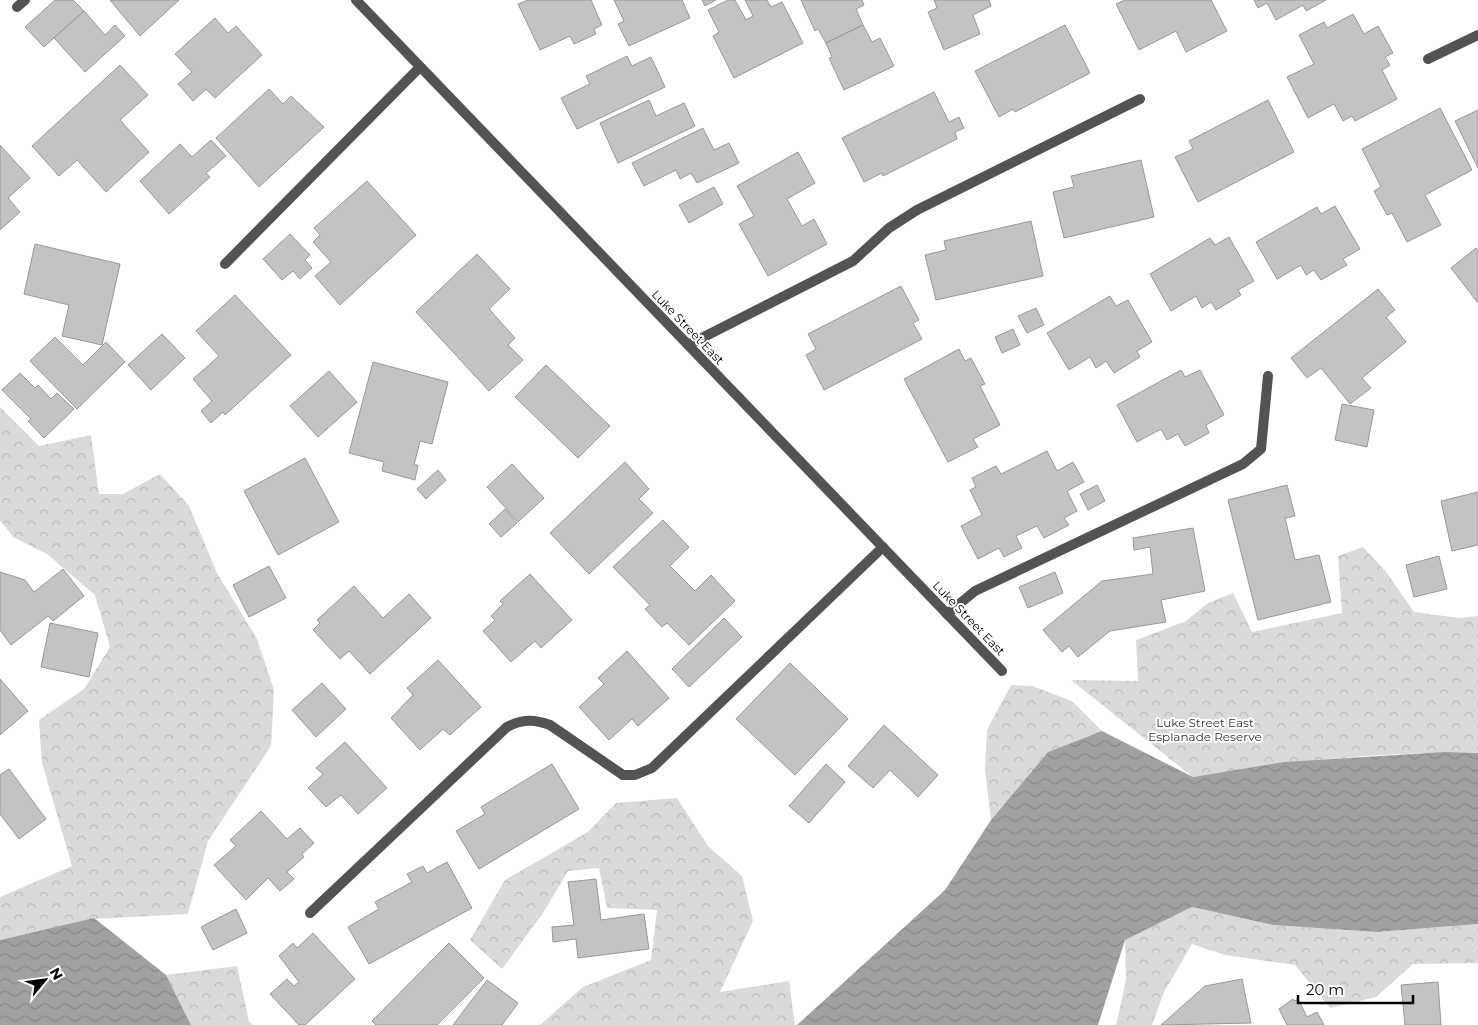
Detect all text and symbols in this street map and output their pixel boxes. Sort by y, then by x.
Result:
street label: Luke Street East [649,287,727,367]
street label: Luke Street East [930,578,1008,658]
park label: Luke Street East Esplanade Reserve [1148,715,1262,744]
north arrow [20,955,70,1005]
text: N [46,964,67,983]
scale bar [1298,972,1413,1004]
text: 20 m [1306,980,1344,999]

